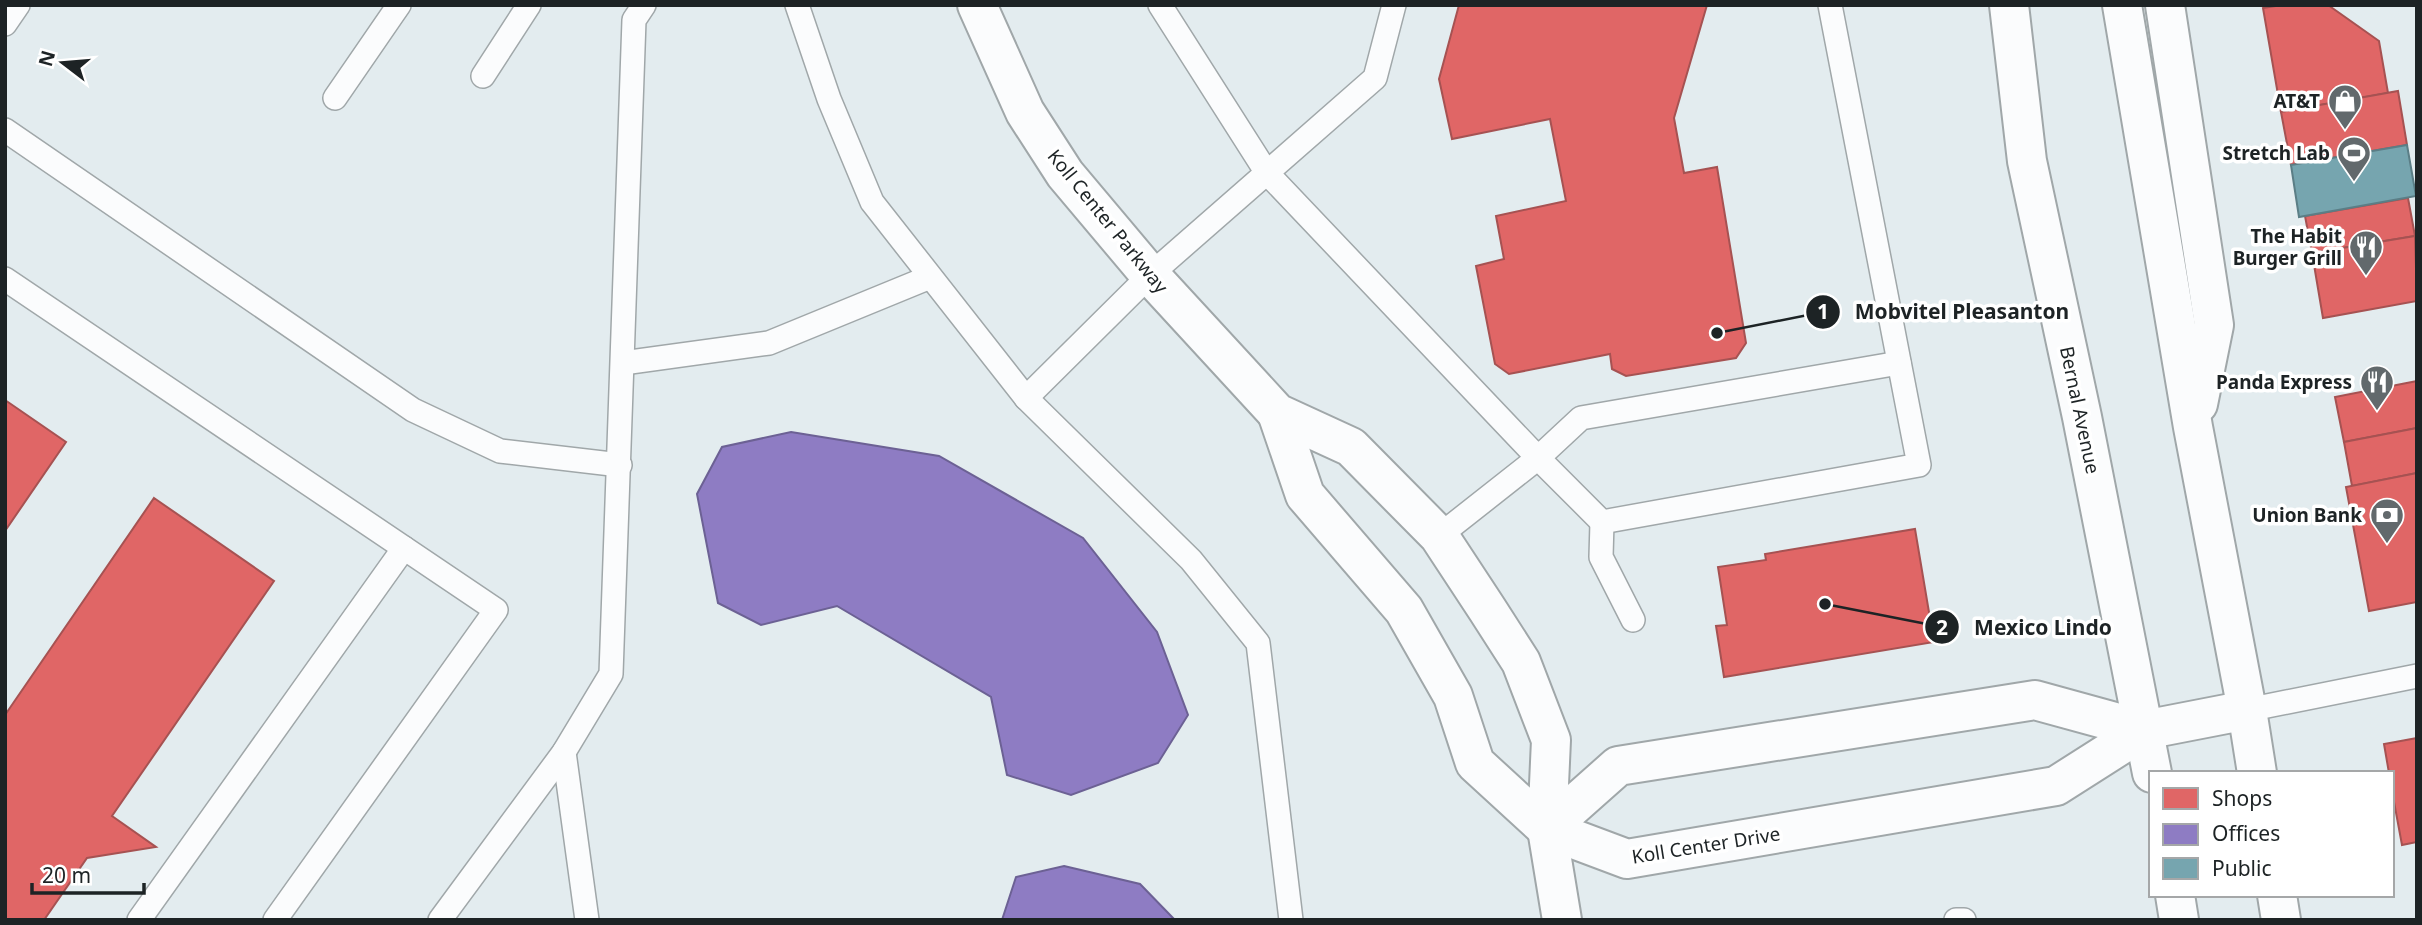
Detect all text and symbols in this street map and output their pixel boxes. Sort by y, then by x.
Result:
north arrow [28,28,98,98]
text: N [32,47,61,69]
shop icon: AT&T [2326,82,2364,131]
place label: AT&T [2274,88,2320,114]
sports icon: Stretch Lab [2335,134,2373,183]
place label: Stretch Lab [2222,140,2330,166]
street label: Koll Center Parkway [1042,144,1174,299]
place label: The Habit Burger Grill [2233,223,2342,271]
restaurant icon: The Habit Burger Grill [2347,228,2385,277]
callout: Mobvitel Pleasanton [1806,291,2083,333]
text: 1 [1817,297,1829,325]
text: Mobvitel Pleasanton [1855,297,2069,325]
street label: Bernal Avenue [2054,344,2106,476]
restaurant icon: Panda Express [2358,363,2396,412]
place label: Panda Express [2216,369,2352,395]
bank icon: Union Bank [2368,496,2406,545]
place label: Union Bank [2252,502,2362,528]
callout: Mexico Lindo [1925,606,2126,648]
text: 2 [1936,613,1948,641]
text: Mexico Lindo [1974,613,2112,641]
legend [2149,771,2394,897]
text: Shops [2212,784,2272,812]
text: Offices [2212,819,2280,847]
street label: Koll Center Drive [1630,820,1782,870]
scale bar [32,852,144,896]
text: Public [2212,854,2272,882]
text: 20 m [42,861,91,889]

